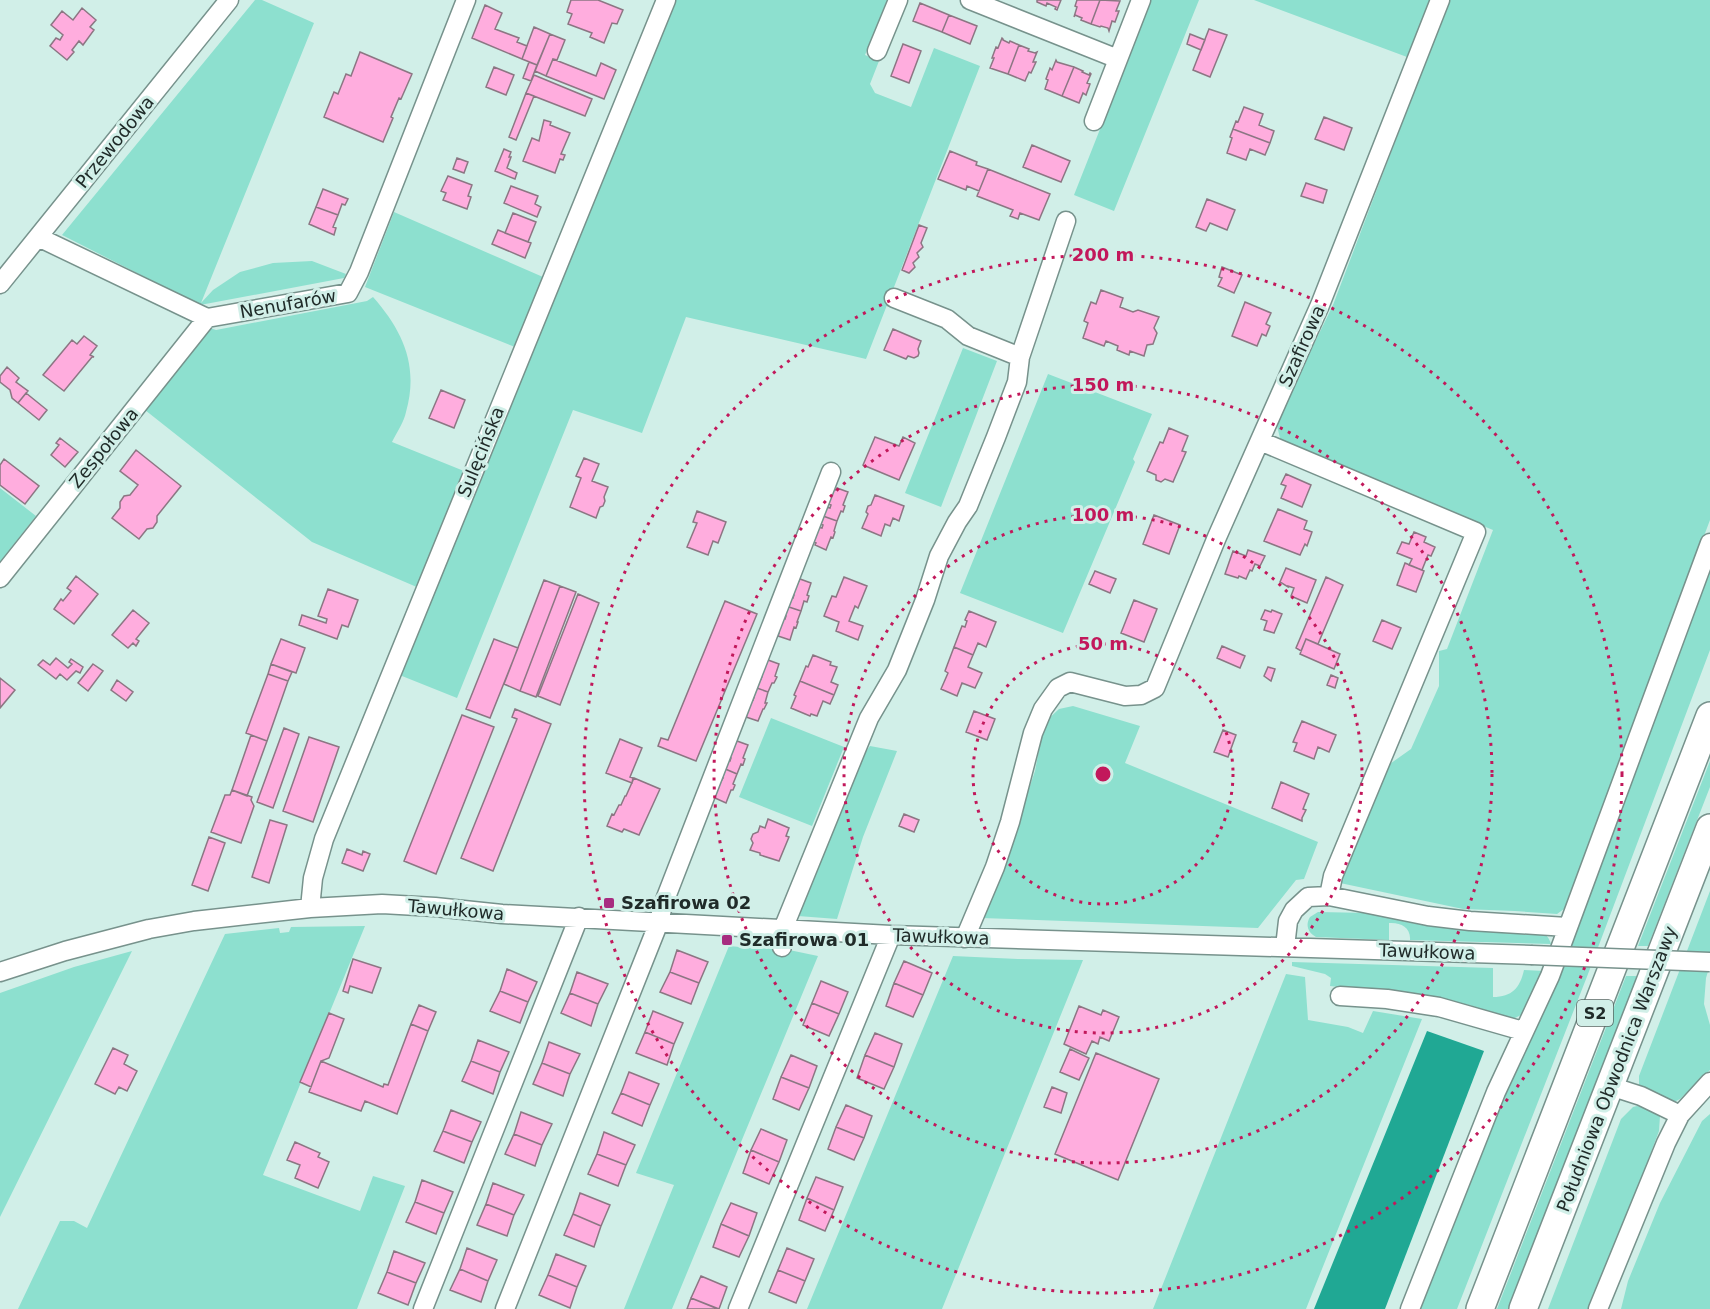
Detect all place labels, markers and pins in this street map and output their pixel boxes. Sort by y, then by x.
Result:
centre of rings [1093,764,1113,784]
place label: Szafirowa 02 [621,892,751,913]
marker: Szafirowa 02 [602,896,616,910]
place label: Szafirowa 01 [739,929,869,950]
marker: Szafirowa 01 [720,933,734,947]

